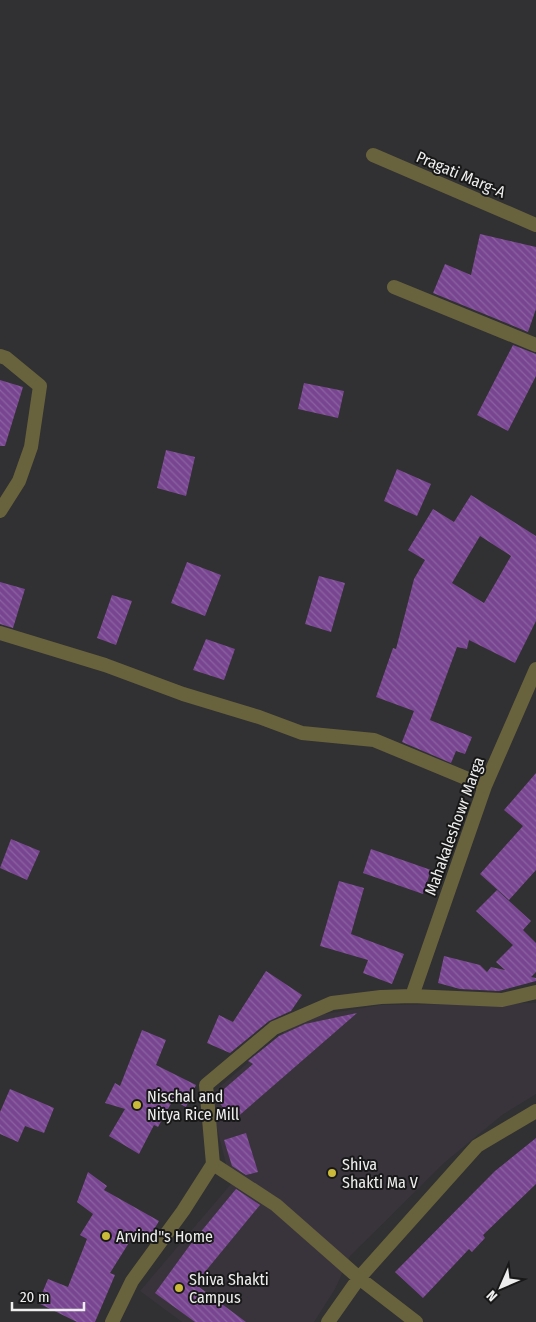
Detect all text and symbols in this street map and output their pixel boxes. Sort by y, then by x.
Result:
street label: Pragati Marg-A [413,147,509,202]
street label: Mahakaleshowr Marga [421,754,488,898]
place label: Nischal and Nitya Rice Mill [147,1087,239,1124]
marker: Nischal and Nitya Rice Mill [131,1099,143,1111]
place label: Shiva Shakti Ma V [342,1155,419,1192]
marker: Shiva Shakti Ma V [326,1167,338,1179]
place label: Arvind"s Home [116,1227,213,1246]
marker: Arvind"s Home [100,1230,112,1242]
north arrow [476,1262,526,1312]
place label: Shiva Shakti Campus [189,1270,269,1307]
scale bar [12,1280,85,1312]
marker: Shiva Shakti Campus [173,1282,185,1294]
text: N [483,1287,501,1305]
text: 20 m [20,1288,50,1306]

